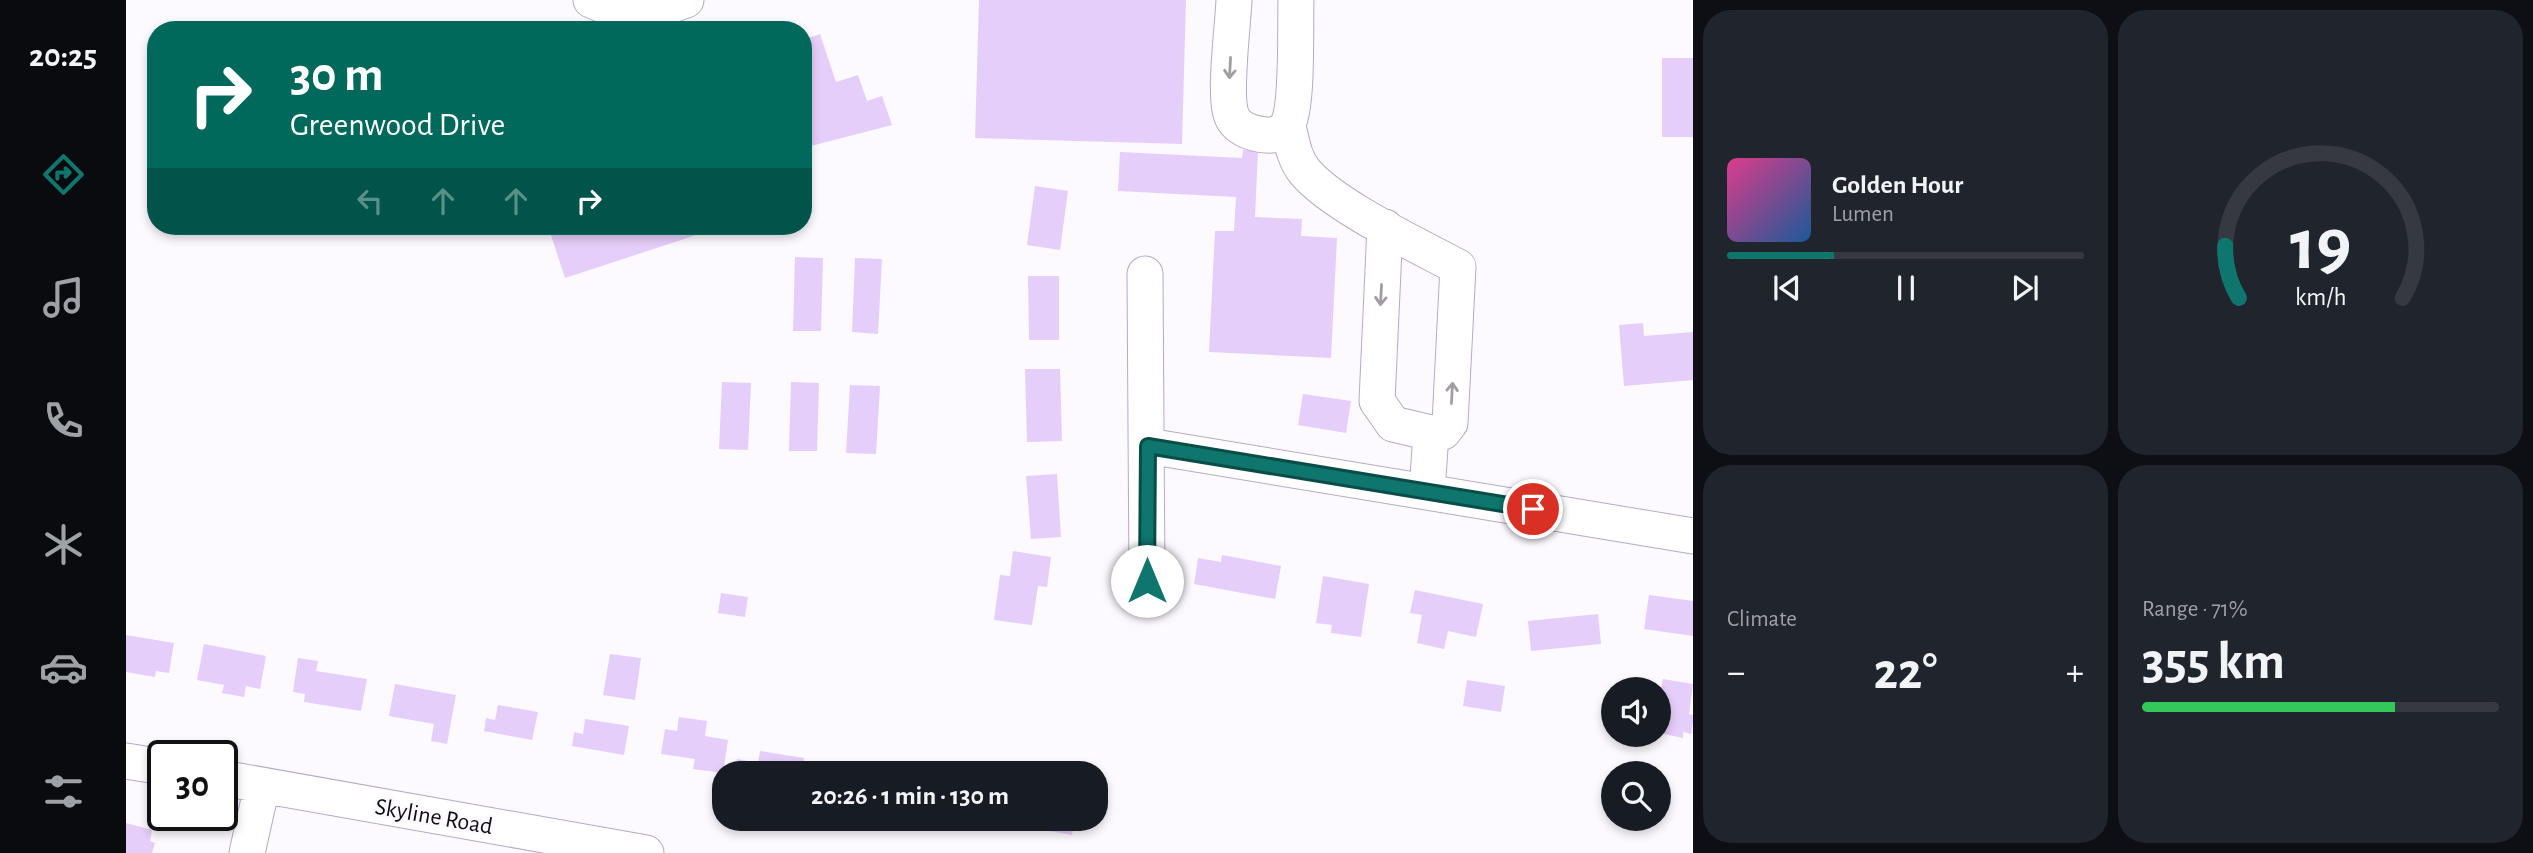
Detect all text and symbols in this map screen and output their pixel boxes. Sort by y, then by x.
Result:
text: 20:25 [29,40,97,72]
icon: right [175,49,266,140]
text: 30 m [290,51,384,100]
one-way arrow [1224,56,1237,79]
text: Greenwood Drive [290,109,505,141]
icon: directions [39,150,88,199]
text: Golden Hour [1832,172,1963,198]
icon: left [351,182,389,220]
icon: ahead [424,182,462,220]
icon: ahead [497,182,535,220]
icon: right [570,182,608,220]
text: Lumen [1832,203,1894,226]
text: 19 [2290,211,2351,284]
icon: previous [1768,269,1806,307]
icon: pause [1887,269,1925,307]
icon: next [2006,269,2044,307]
icon: music [39,273,88,322]
one-way arrow [1374,283,1387,306]
text: km/h [2295,285,2346,310]
one-way arrow [1445,381,1458,404]
icon: phone [39,396,88,445]
pin [1503,479,1563,539]
icon: arrive [1514,490,1552,528]
icon: climate [39,520,88,569]
position arrow [1110,544,1184,618]
text: Range · 71% [2142,598,2248,621]
text: Climate [1727,608,1797,631]
text: 355 km [2142,636,2285,688]
icon: car [39,643,88,692]
text: 22° [1873,646,1938,698]
text: − [1727,654,1745,692]
text: + [2066,654,2084,692]
map controls [1601,677,1671,831]
button: sound [1601,677,1671,747]
speed limit sign: 30 [147,740,238,831]
button: search [1601,761,1671,831]
icon: filters [39,767,88,816]
text: 20:26 · 1 min · 130 m [811,783,1009,809]
street label: Skyline Road [373,795,495,839]

